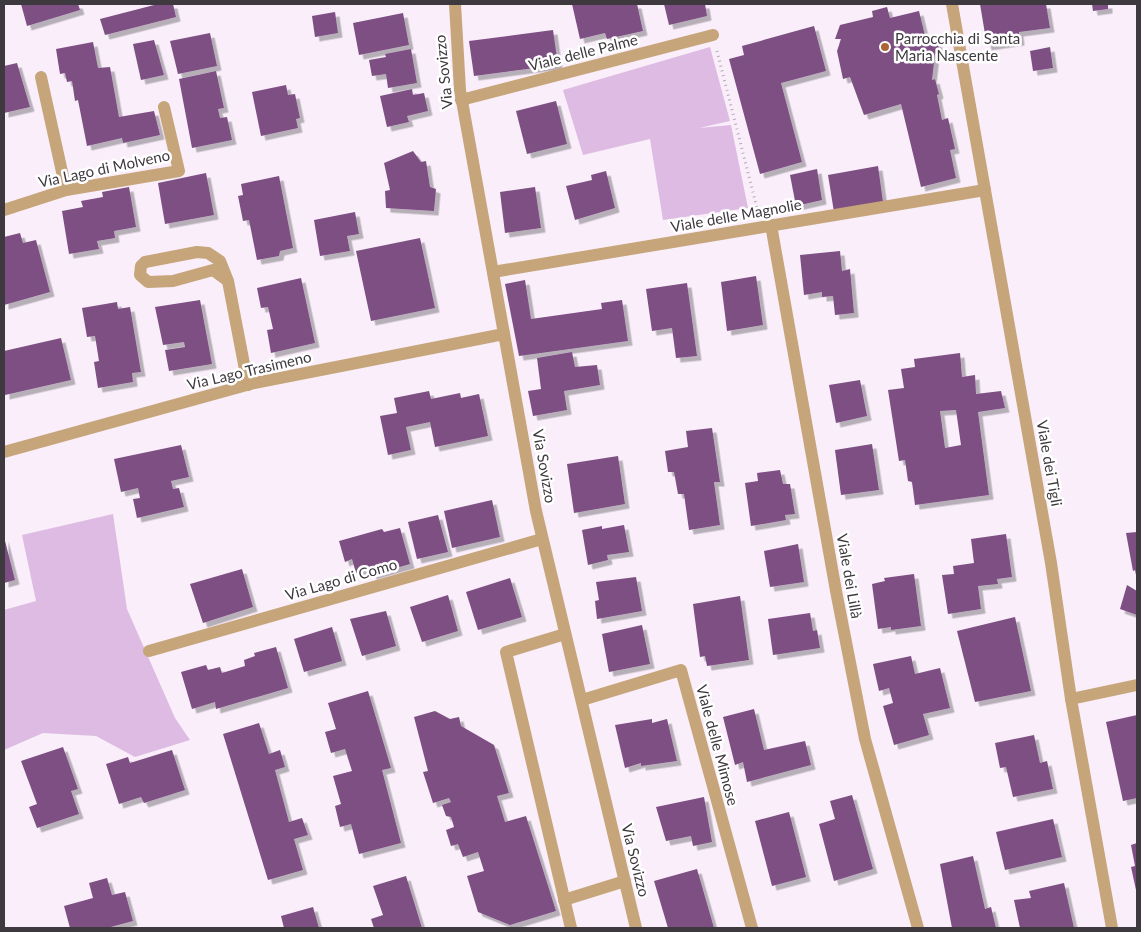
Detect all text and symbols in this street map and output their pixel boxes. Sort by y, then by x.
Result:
place label: Parrocchia di Santa Maria Nascente [895,29,1020,64]
street label: Viale delle Palme [527,30,639,74]
street label: Via Sovizzo [430,34,456,110]
marker: Parrocchia di Santa Maria Nascente [879,41,891,53]
street label: Via Lago di Molveno [37,145,171,191]
street label: Viale delle Magnolie [669,195,803,235]
street label: Via Lago Trasimeno [185,347,313,393]
street label: Viale dei Tigli [1034,419,1066,507]
street label: Via Sovizzo [530,428,560,504]
street label: Viale dei Lillà [834,532,866,620]
street label: Via Lago di Como [283,554,399,604]
street label: Viale delle Mimose [693,683,743,807]
street label: Via Sovizzo [618,822,654,898]

